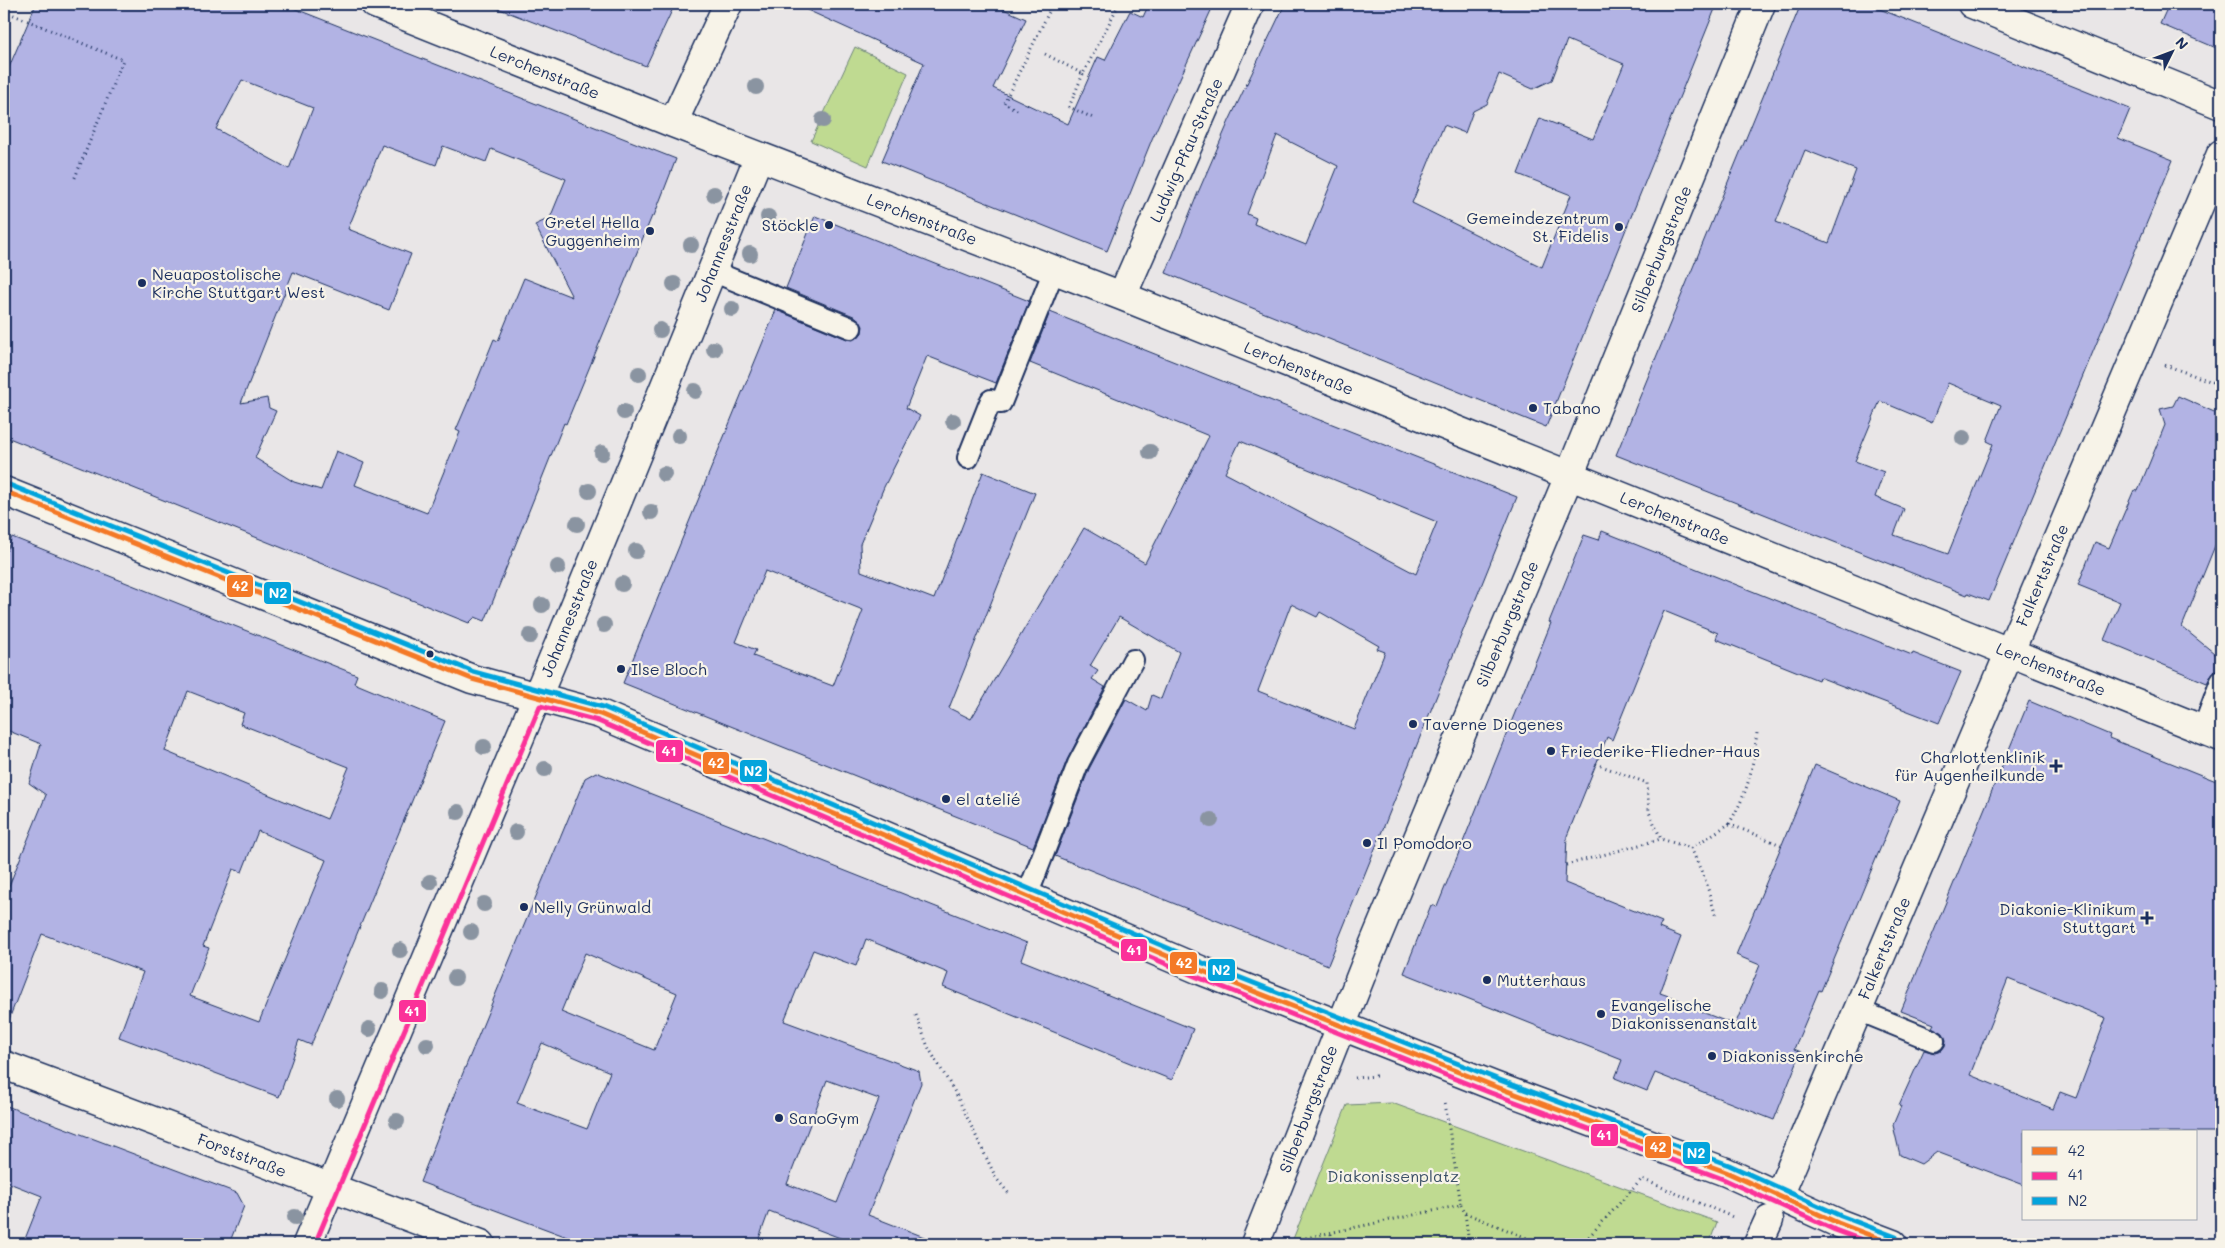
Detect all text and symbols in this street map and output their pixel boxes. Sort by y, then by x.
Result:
north arrow [2148,28,2198,78]
text: N [2171,33,2193,53]
street label: Lerchenstraße [487,40,603,103]
street label: Ludwig-Pfau-Straße [1144,74,1227,225]
street label: Johannesstraße [689,181,756,305]
street label: Silberburgstraße [1625,182,1696,315]
street label: Lerchenstraße [864,188,980,249]
place label: Gemeindezentrum St. Fidelis [1467,207,1609,246]
place label: Gretel Hella Guggenheim [545,211,640,250]
place label: Stöckle [762,214,819,235]
marker: Stöckle [823,219,835,231]
marker: Gemeindezentrum St. Fidelis [1613,221,1625,233]
marker: Gretel Hella Guggenheim [644,225,656,237]
place label: Neuapostolische Kirche Stuttgart West [152,263,325,302]
marker: Neuapostolische Kirche Stuttgart West [136,277,148,289]
street label: Lerchenstraße [1241,336,1357,399]
place label: Tabano [1543,397,1600,418]
marker: Tabano [1527,402,1539,414]
street label: Lerchenstraße [1617,486,1733,549]
street label: Falkertstraße [2011,520,2073,629]
street label: Johannesstraße [535,556,602,680]
street label: Silberburgstraße [1470,557,1543,690]
line badge: 42 [226,574,254,598]
text: 42 [232,576,249,595]
line badge: N2 [263,581,292,605]
text: N2 [269,583,287,602]
street label: Lerchenstraße [1993,637,2109,700]
unlabelled marker [425,649,435,659]
place label: Ilse Bloch [631,658,707,679]
marker: Ilse Bloch [615,663,627,675]
place label: Taverne Diogenes [1423,713,1563,734]
marker: Taverne Diogenes [1407,718,1419,730]
line badge: 41 [655,739,684,763]
place label: Friederike-Fliedner-Haus [1561,740,1760,761]
text: 41 [661,741,677,760]
marker: Friederike-Fliedner-Haus [1545,745,1557,757]
place label: Charlottenklinik für Augenheilkunde [1895,746,2045,785]
line badge: 42 [702,751,730,775]
text: 42 [708,753,725,772]
line badge: N2 [739,759,768,783]
marker: Charlottenklinik für Augenheilkunde [2049,759,2063,773]
text: N2 [744,761,762,780]
place label: el atelié [956,788,1021,809]
marker: el atelié [940,793,952,805]
place label: Il Pomodoro [1377,832,1472,853]
marker: Il Pomodoro [1361,837,1373,849]
street label: Falkertstraße [1853,893,1915,1002]
place label: Nelly Grünwald [534,896,651,917]
place label: Diakonie-Klinikum Stuttgart [1999,898,2136,937]
marker: Nelly Grünwald [518,901,530,913]
marker: Diakonie-Klinikum Stuttgart [2140,911,2154,925]
line badge: 41 [1120,938,1148,962]
text: 41 [1126,940,1142,959]
line badge: 42 [1169,951,1198,975]
text: 42 [1176,953,1193,972]
line badge: N2 [1207,958,1236,982]
text: N2 [1212,960,1230,979]
place label: Mutterhaus [1497,969,1586,990]
marker: Mutterhaus [1481,974,1493,986]
place label: Evangelische Diakonissenanstalt [1611,994,1758,1033]
line badge: 41 [398,999,427,1023]
text: 41 [404,1001,420,1020]
marker: Evangelische Diakonissenanstalt [1595,1008,1607,1020]
street label: Silberburgstraße [1274,1042,1342,1176]
place label: Diakonissenkirche [1722,1045,1864,1066]
marker: Diakonissenkirche [1706,1050,1718,1062]
place label: SanoGym [789,1107,859,1128]
marker: SanoGym [773,1112,785,1124]
line badge: 41 [1590,1123,1619,1147]
text: 41 [1596,1125,1612,1144]
street label: Forststraße [194,1128,290,1181]
legend [2022,1130,2198,1220]
line badge: 42 [1644,1135,1672,1159]
text: 42 [1650,1137,1667,1156]
text: 42 [2068,1140,2085,1160]
line badge: N2 [1682,1141,1711,1165]
text: N2 [1687,1143,1705,1162]
text: 41 [2068,1164,2084,1184]
park label: Diakonissenplatz [1327,1165,1459,1186]
text: N2 [2068,1190,2087,1210]

